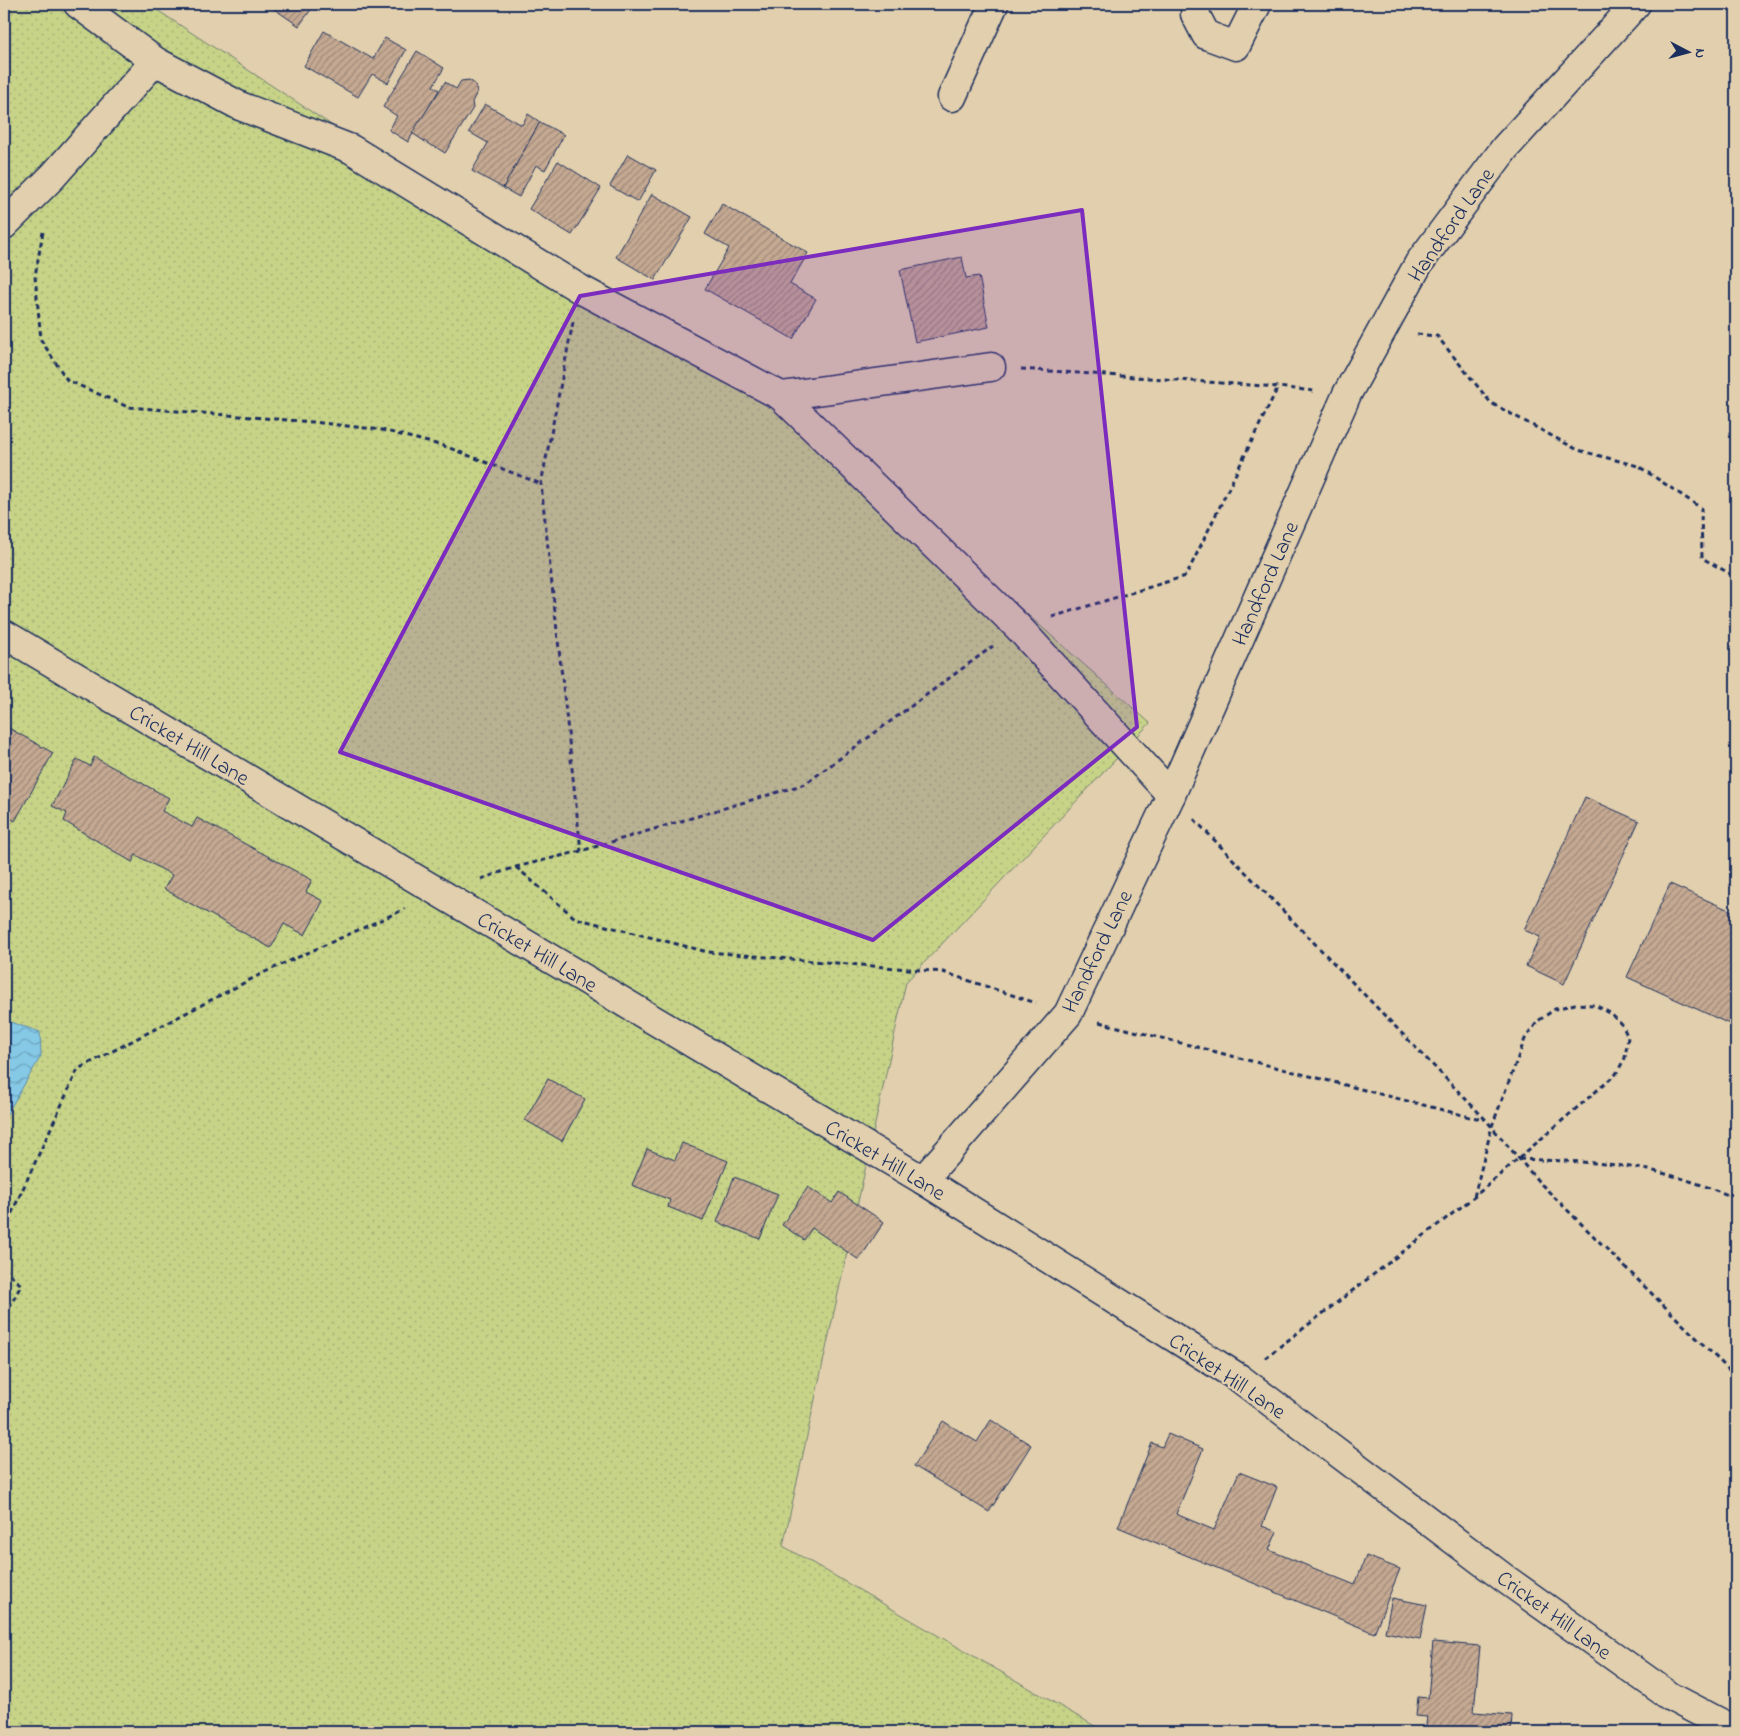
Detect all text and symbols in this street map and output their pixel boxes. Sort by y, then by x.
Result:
north arrow [1662,28,1712,78]
text: N [1689,47,1710,59]
street label: Handford Lane [1401,162,1504,290]
street label: Handford Lane [1225,517,1309,652]
street label: Cricket Hill Lane [122,698,255,795]
street label: Handford Lane [1055,885,1142,1019]
street label: Cricket Hill Lane [470,905,603,1002]
street label: Cricket Hill Lane [818,1113,951,1210]
street label: Cricket Hill Lane [1161,1326,1291,1429]
street label: Cricket Hill Lane [1489,1564,1618,1669]

